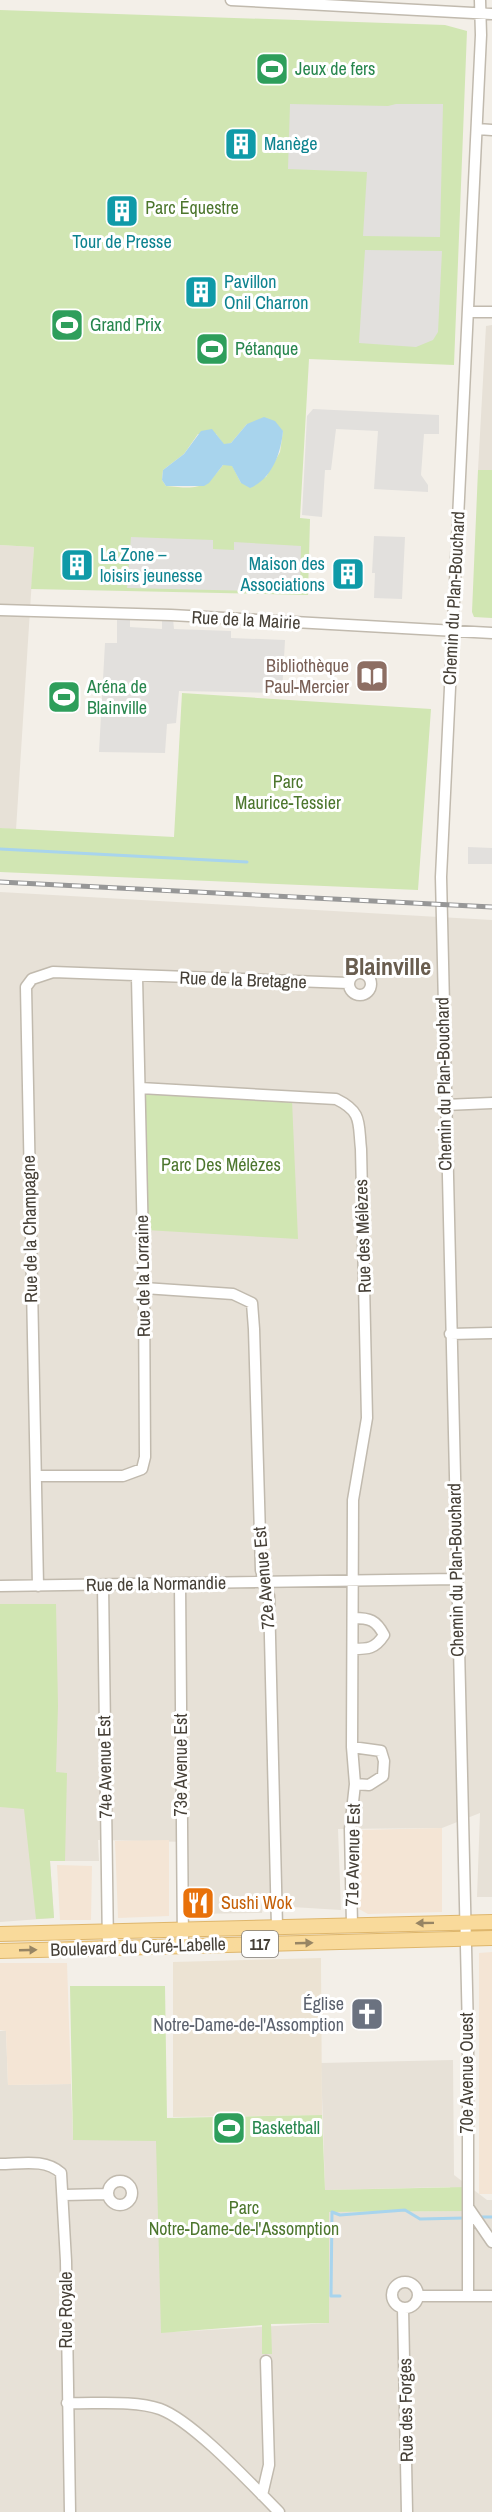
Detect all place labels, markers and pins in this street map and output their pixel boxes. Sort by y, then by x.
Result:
sports icon: Jeux de fers [254,51,290,87]
place label: Jeux de fers [295,56,375,81]
building icon: Manège [223,126,259,162]
place label: Manège [264,131,317,156]
building icon: Tour de Presse [104,193,140,229]
place label: Tour de Presse [72,229,172,254]
place label: Pavillon Onil Charron [224,269,309,315]
building icon: Pavillon Onil Charron [183,274,219,310]
sports icon: Grand Prix [49,307,85,343]
place label: Grand Prix [90,312,162,337]
sports icon: Pétanque [194,331,230,367]
place label: Pétanque [235,336,298,361]
place label: La Zone – loisirs jeunesse [100,542,203,588]
building icon: La Zone – loisirs jeunesse [59,547,95,583]
place label: Maison des Associations [239,551,325,597]
building icon: Maison des Associations [330,556,366,592]
place label: Bibliothèque Paul-Mercier [265,653,349,699]
library icon: Bibliothèque Paul-Mercier [354,658,390,694]
place label: Aréna de Blainville [86,674,147,720]
sports icon: Aréna de Blainville [46,679,82,715]
restaurant icon: Sushi Wok [180,1885,216,1921]
place label: Sushi Wok [221,1890,293,1915]
place label: Église Notre-Dame-de-l'Assomption [153,1991,344,2037]
church icon: Église Notre-Dame-de-l'Assomption [349,1996,385,2032]
sports icon: Basketball [211,2110,247,2146]
place label: Basketball [252,2115,320,2140]

